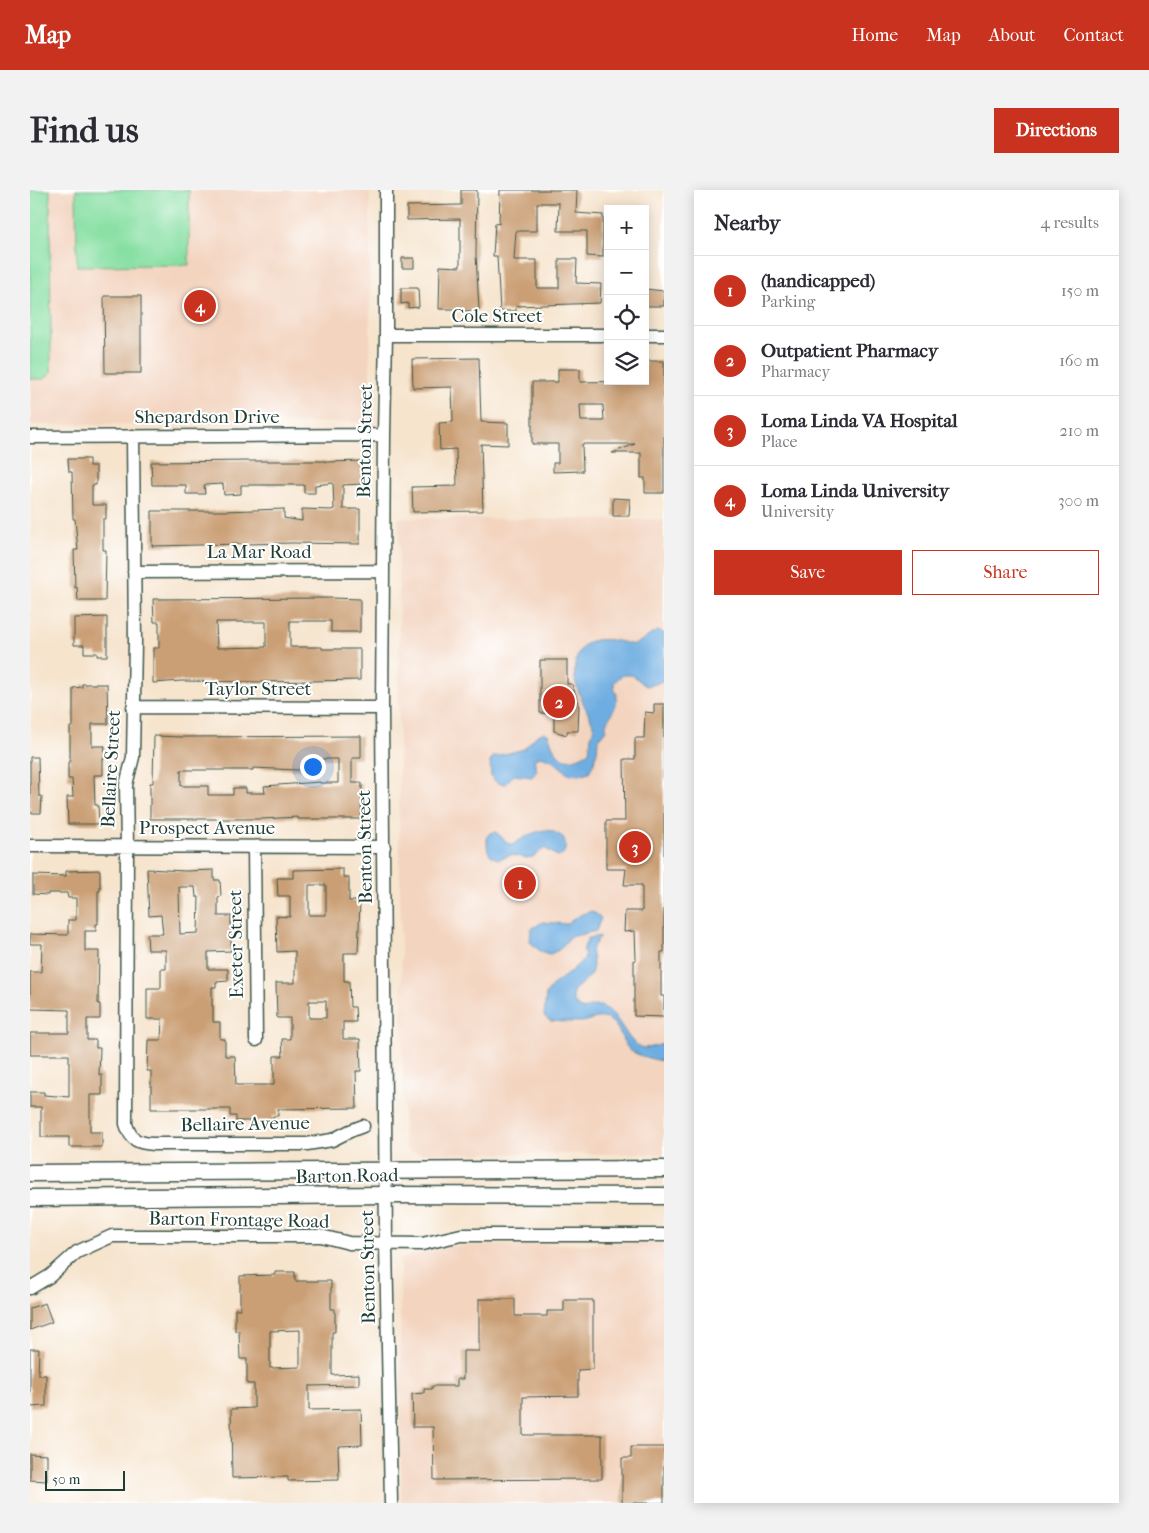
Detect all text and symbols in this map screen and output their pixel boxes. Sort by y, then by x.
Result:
text: Map [25,21,71,49]
text: Home [851,25,898,46]
text: Map [926,25,961,46]
text: About [989,25,1035,46]
text: Contact [1063,25,1124,46]
button: Directions [994,108,1119,153]
text: Find us [30,110,139,151]
map controls [604,205,649,385]
button: + [604,205,649,250]
text: Nearby [714,211,780,235]
text: 4 results [1041,213,1099,232]
button: − [604,250,649,295]
text: (handicapped) [761,270,875,292]
text: 1 [727,281,733,300]
text: 150 m [1061,281,1099,300]
pin: 4 [184,287,216,325]
text: Parking [761,292,815,311]
button: locate [604,295,649,340]
street label: Cole Street [451,305,543,327]
button: layers [604,340,649,385]
text: Outpatient Pharmacy [761,340,938,362]
text: 2 [726,351,734,370]
text: 160 m [1059,351,1099,370]
text: Pharmacy [761,362,830,381]
street label: Benton Street [353,384,377,498]
street label: Shepardson Drive [134,406,280,428]
text: Loma Linda VA Hospital [761,410,958,432]
text: 3 [727,421,733,440]
text: 210 m [1060,421,1099,440]
text: Place [761,432,797,451]
text: Loma Linda University [761,480,949,502]
text: 4 [725,491,735,510]
text: 300 m [1058,491,1099,510]
text: University [761,502,834,521]
street label: La Mar Road [207,541,312,563]
button: Save [714,550,902,595]
button: Share [912,550,1099,595]
street label: Taylor Street [205,678,312,700]
pin: 2 [543,683,575,721]
street label: Bellaire Street [97,709,125,829]
your location [300,754,326,780]
street label: Benton Street [353,790,377,904]
street label: Prospect Avenue [139,817,275,839]
pin: 3 [619,828,651,866]
pin: 1 [504,864,536,902]
street label: Exeter Street [224,889,248,999]
street label: Bellaire Avenue [180,1112,310,1136]
street label: Barton Road [295,1164,399,1188]
street label: Barton Frontage Road [148,1207,330,1233]
street label: Benton Street [356,1210,380,1324]
scale bar [45,1468,125,1491]
text: 50 m [52,1471,80,1488]

